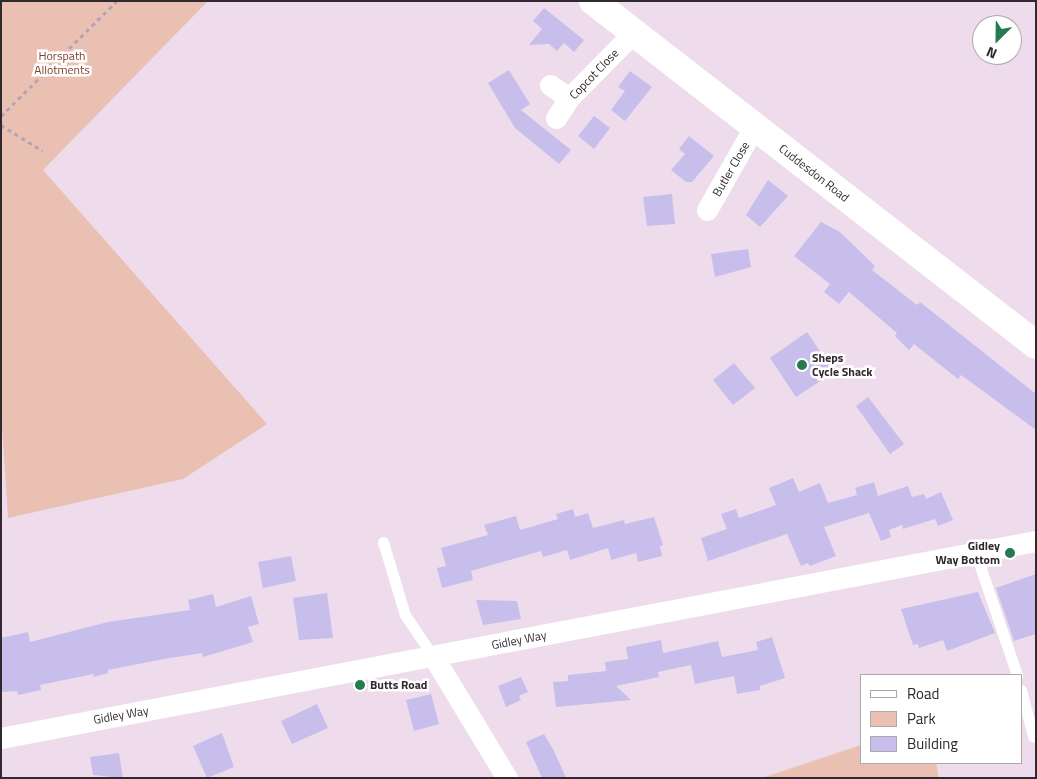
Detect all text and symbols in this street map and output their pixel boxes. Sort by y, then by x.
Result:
north arrow [972,15,1022,65]
text: N [983,42,1000,65]
street label: Copcot Close [566,46,622,102]
park label: Horspath Allotments [34,49,90,77]
street label: Butler Close [710,139,752,199]
street label: Cuddesdon Road [776,141,852,205]
place label: Sheps Cycle Shack [812,351,873,379]
marker: Sheps Cycle Shack [796,359,808,371]
place label: Gidley Way Bottom [935,539,1000,567]
marker: Gidley Way Bottom [1004,547,1016,559]
street label: Gidley Way [490,628,548,652]
legend [860,674,1022,764]
place label: Butts Road [370,678,427,692]
marker: Butts Road [354,679,366,691]
text: Road [907,682,939,705]
street label: Gidley Way [92,703,150,727]
text: Park [907,707,936,730]
text: Building [907,732,958,755]

